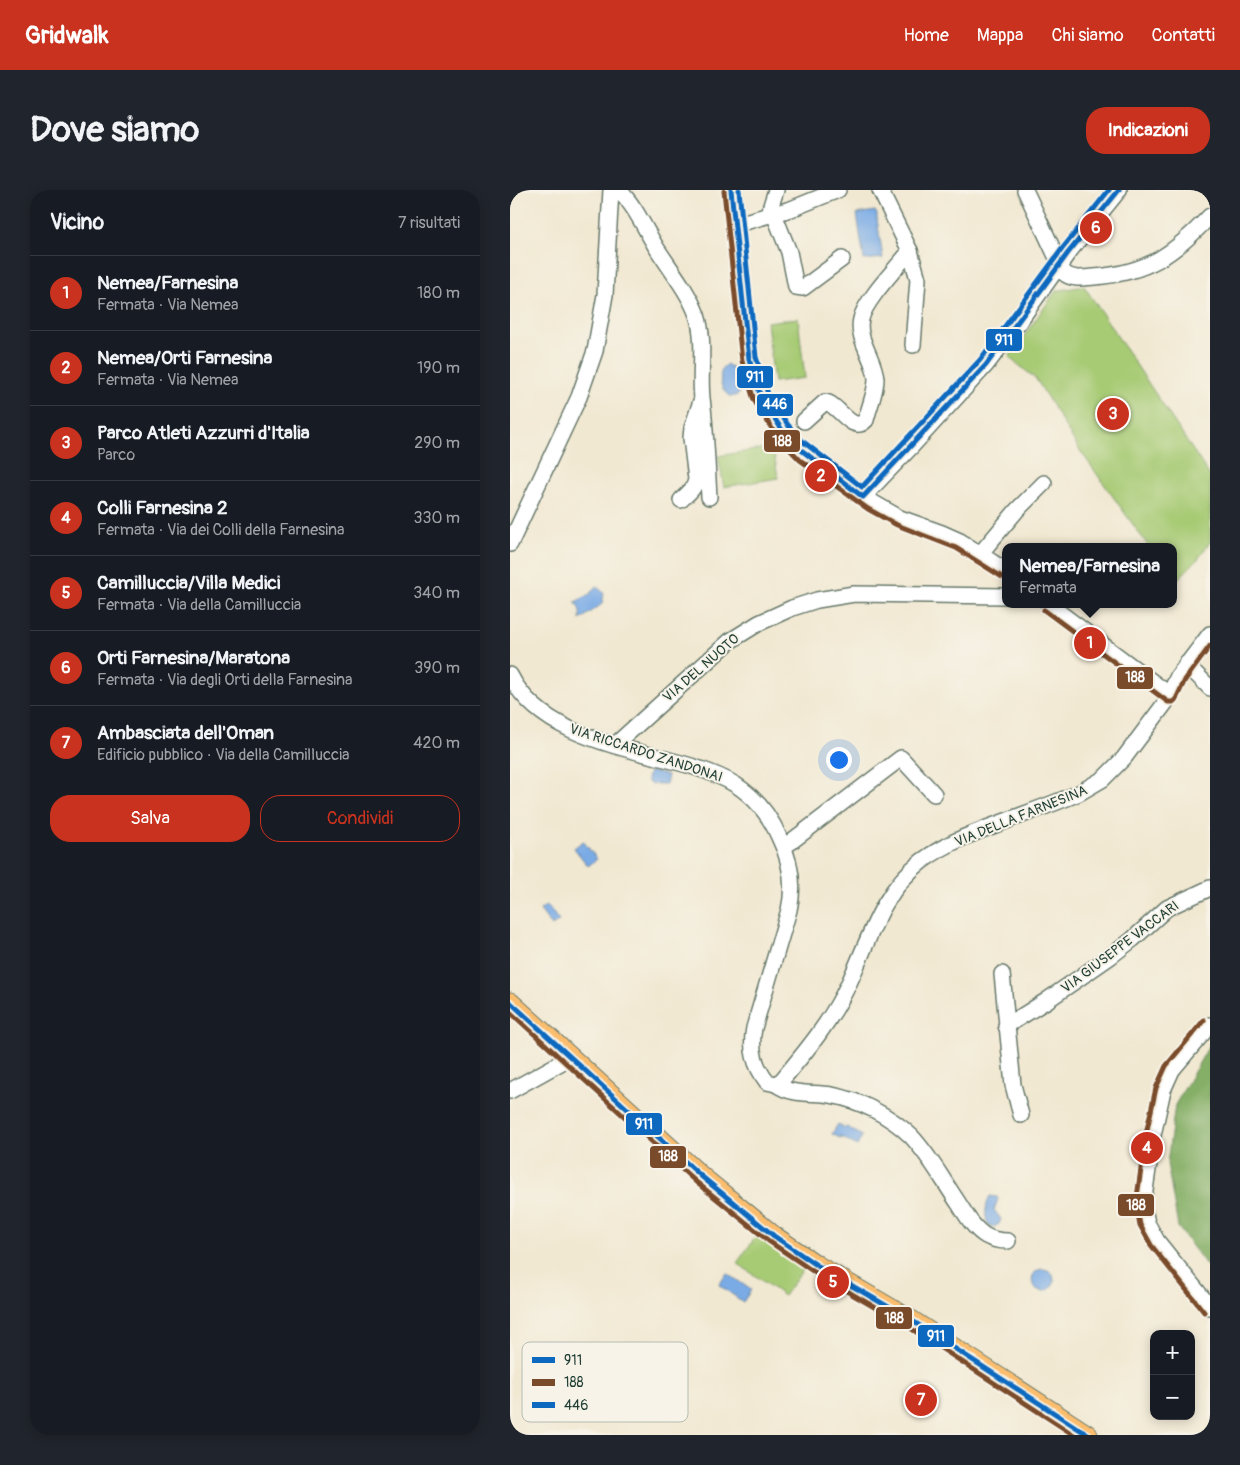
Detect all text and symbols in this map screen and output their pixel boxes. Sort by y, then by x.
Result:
text: Gridwalk [25,21,109,50]
text: Home [903,24,949,47]
text: Mappa [977,24,1023,47]
text: Chi siamo [1051,24,1124,47]
text: Contatti [1152,24,1215,47]
button: Indicazioni [1086,107,1210,154]
text: Dove siamo [30,108,199,152]
text: Vicino [50,209,104,236]
pin: 6 [1080,209,1112,247]
text: 7 risultati [398,213,460,233]
text: Nemea/Farnesina [97,271,238,295]
text: 1 [63,283,69,303]
text: 180 m [417,283,460,303]
text: Fermata · Via Nemea [97,295,238,315]
line badge: 911 [985,328,1023,352]
text: 911 [995,332,1013,349]
text: Nemea/Orti Farnesina [97,346,272,370]
text: 2 [62,358,70,378]
text: 190 m [417,358,460,378]
line badge: 911 [736,365,774,389]
text: 911 [746,369,764,386]
text: Fermata · Via Nemea [97,370,238,390]
line badge: 446 [756,393,794,417]
pin: 3 [1097,395,1129,433]
text: 446 [763,396,787,413]
text: Parco Atleti Azzurri d'Italia [97,421,310,445]
line badge: 188 [763,429,801,453]
text: 3 [62,433,70,453]
text: 290 m [414,433,460,453]
text: 188 [772,433,792,450]
text: Parco [97,445,135,465]
pin: 2 [805,457,837,495]
text: Colli Farnesina 2 [97,496,228,520]
text: 4 [61,508,71,528]
text: 330 m [414,508,460,528]
text: Fermata · Via dei Colli della Farnesina [97,520,344,540]
popup [1002,543,1177,608]
text: Nemea/Farnesina [1019,554,1160,578]
text: Camilluccia/Villa Medici [97,571,280,595]
text: Fermata [1019,578,1077,598]
text: 5 [62,583,70,603]
text: 340 m [413,583,460,603]
text: Fermata · Via della Camilluccia [97,595,301,615]
pin: 1 [1074,624,1106,662]
street label: VIA DEL NUOTO [659,630,743,706]
text: Orti Farnesina/Maratona [97,646,290,670]
text: 6 [61,658,71,678]
text: 390 m [414,658,460,678]
line badge: 188 [1116,666,1154,690]
text: 188 [1125,669,1145,686]
text: Fermata · Via degli Orti della Farnesina [97,670,353,690]
street label: VIA RICCARDO ZANDONAI [567,720,725,786]
text: Ambasciata dell'Oman [97,721,274,745]
text: 7 [62,733,70,753]
text: 420 m [413,733,460,753]
text: Edificio pubblico · Via della Camilluccia [97,745,350,765]
your location [826,747,852,773]
street label: VIA DELLA FARNESINA [952,782,1090,850]
button: Salva [50,795,250,842]
button: Condividi [260,795,460,842]
street label: VIA GIUSEPPE VACCARI [1058,897,1182,997]
line badge: 911 [625,1112,663,1136]
text: 911 [635,1116,653,1133]
pin: 4 [1131,1129,1163,1167]
line badge: 188 [649,1145,687,1169]
text: 188 [658,1148,678,1165]
line badge: 188 [1117,1193,1155,1217]
text: 188 [1126,1197,1146,1214]
pin: 5 [817,1263,849,1301]
line badge: 188 [875,1306,913,1330]
text: 188 [884,1310,904,1327]
line badge: 911 [917,1324,955,1348]
text: 911 [927,1328,945,1345]
map controls [1150,1330,1195,1420]
button: + [1150,1330,1195,1375]
legend [522,1342,688,1422]
text: 911 [564,1352,582,1369]
text: 188 [564,1374,584,1391]
button: − [1150,1375,1195,1420]
pin: 7 [905,1381,937,1419]
text: 446 [564,1397,588,1414]

